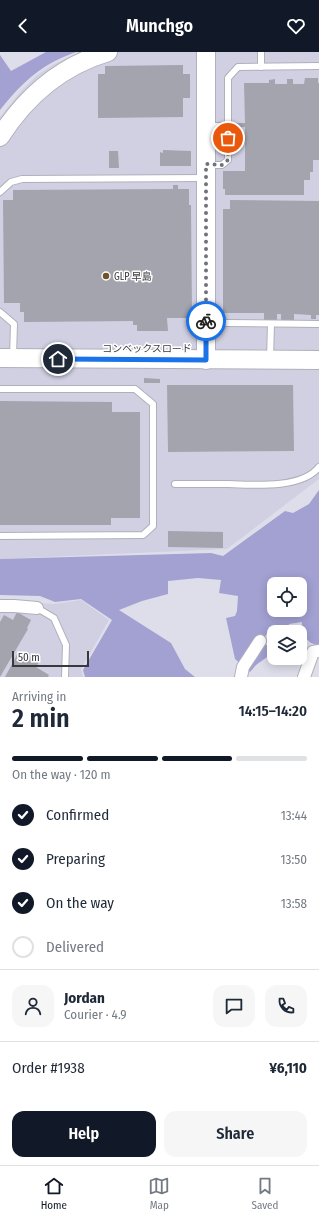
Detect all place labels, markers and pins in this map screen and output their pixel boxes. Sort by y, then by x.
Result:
pin [211,121,245,155]
marker: GLP 早島 [101,271,111,281]
place label: GLP 早島 [114,271,152,283]
pin [41,342,75,376]

